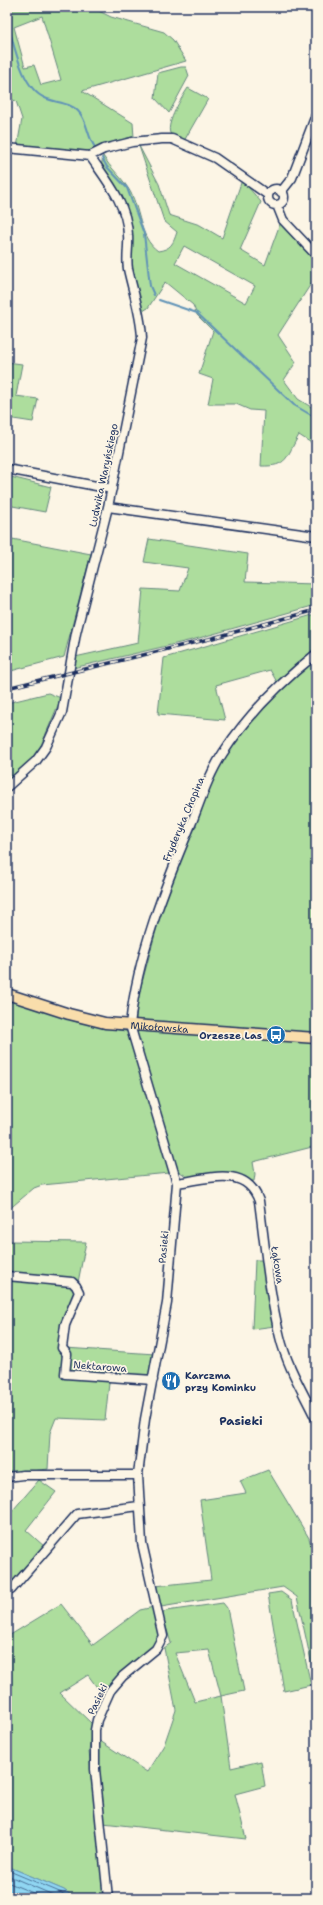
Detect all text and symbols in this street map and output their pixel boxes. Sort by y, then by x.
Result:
street label: Ludwika Waryńskiego [86,422,121,528]
street label: Fryderyka Chopina [160,774,208,864]
street label: Mikołowska [130,1019,190,1036]
bus stop icon: Orzesze Las [265,1024,287,1046]
place label: Orzesze Las [199,1029,262,1042]
street label: Pasieki [156,1230,171,1264]
street label: Łąkowa [268,1245,287,1285]
street label: Nektarowa [73,1358,128,1375]
place label: Karczma przy Kominku [185,1369,256,1394]
restaurant icon: Karczma przy Kominku [160,1370,182,1392]
district label: Pasieki [219,1413,263,1429]
street label: Pasieki [84,1681,111,1717]

